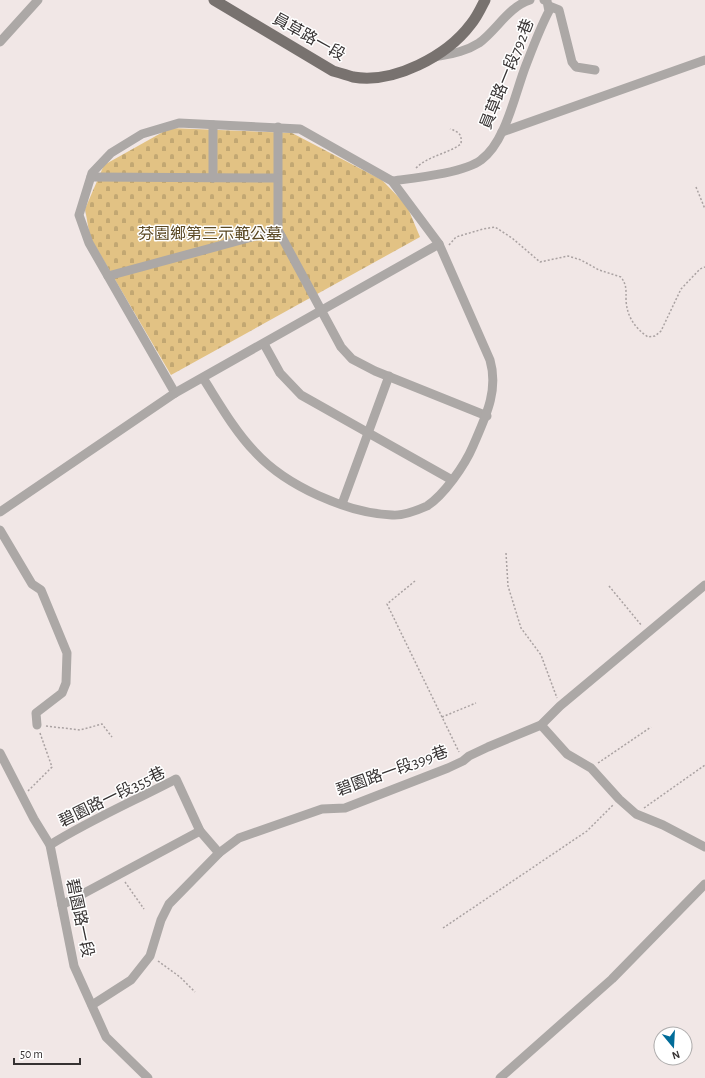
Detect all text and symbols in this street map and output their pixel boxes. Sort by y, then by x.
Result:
street label: 員草路一段 [270,10,348,63]
street label: 員草路一段792巷 [477,16,536,131]
park label: 芬園鄉第三示範公墓 [138,225,282,242]
street label: 碧園路一段399巷 [334,742,450,799]
street label: 碧園路一段355巷 [56,763,168,830]
street label: 碧園路一段 [64,877,97,959]
north arrow [653,1026,693,1066]
scale bar [14,1040,80,1066]
text: 50 m [20,1048,43,1060]
text: N [671,1049,681,1061]

